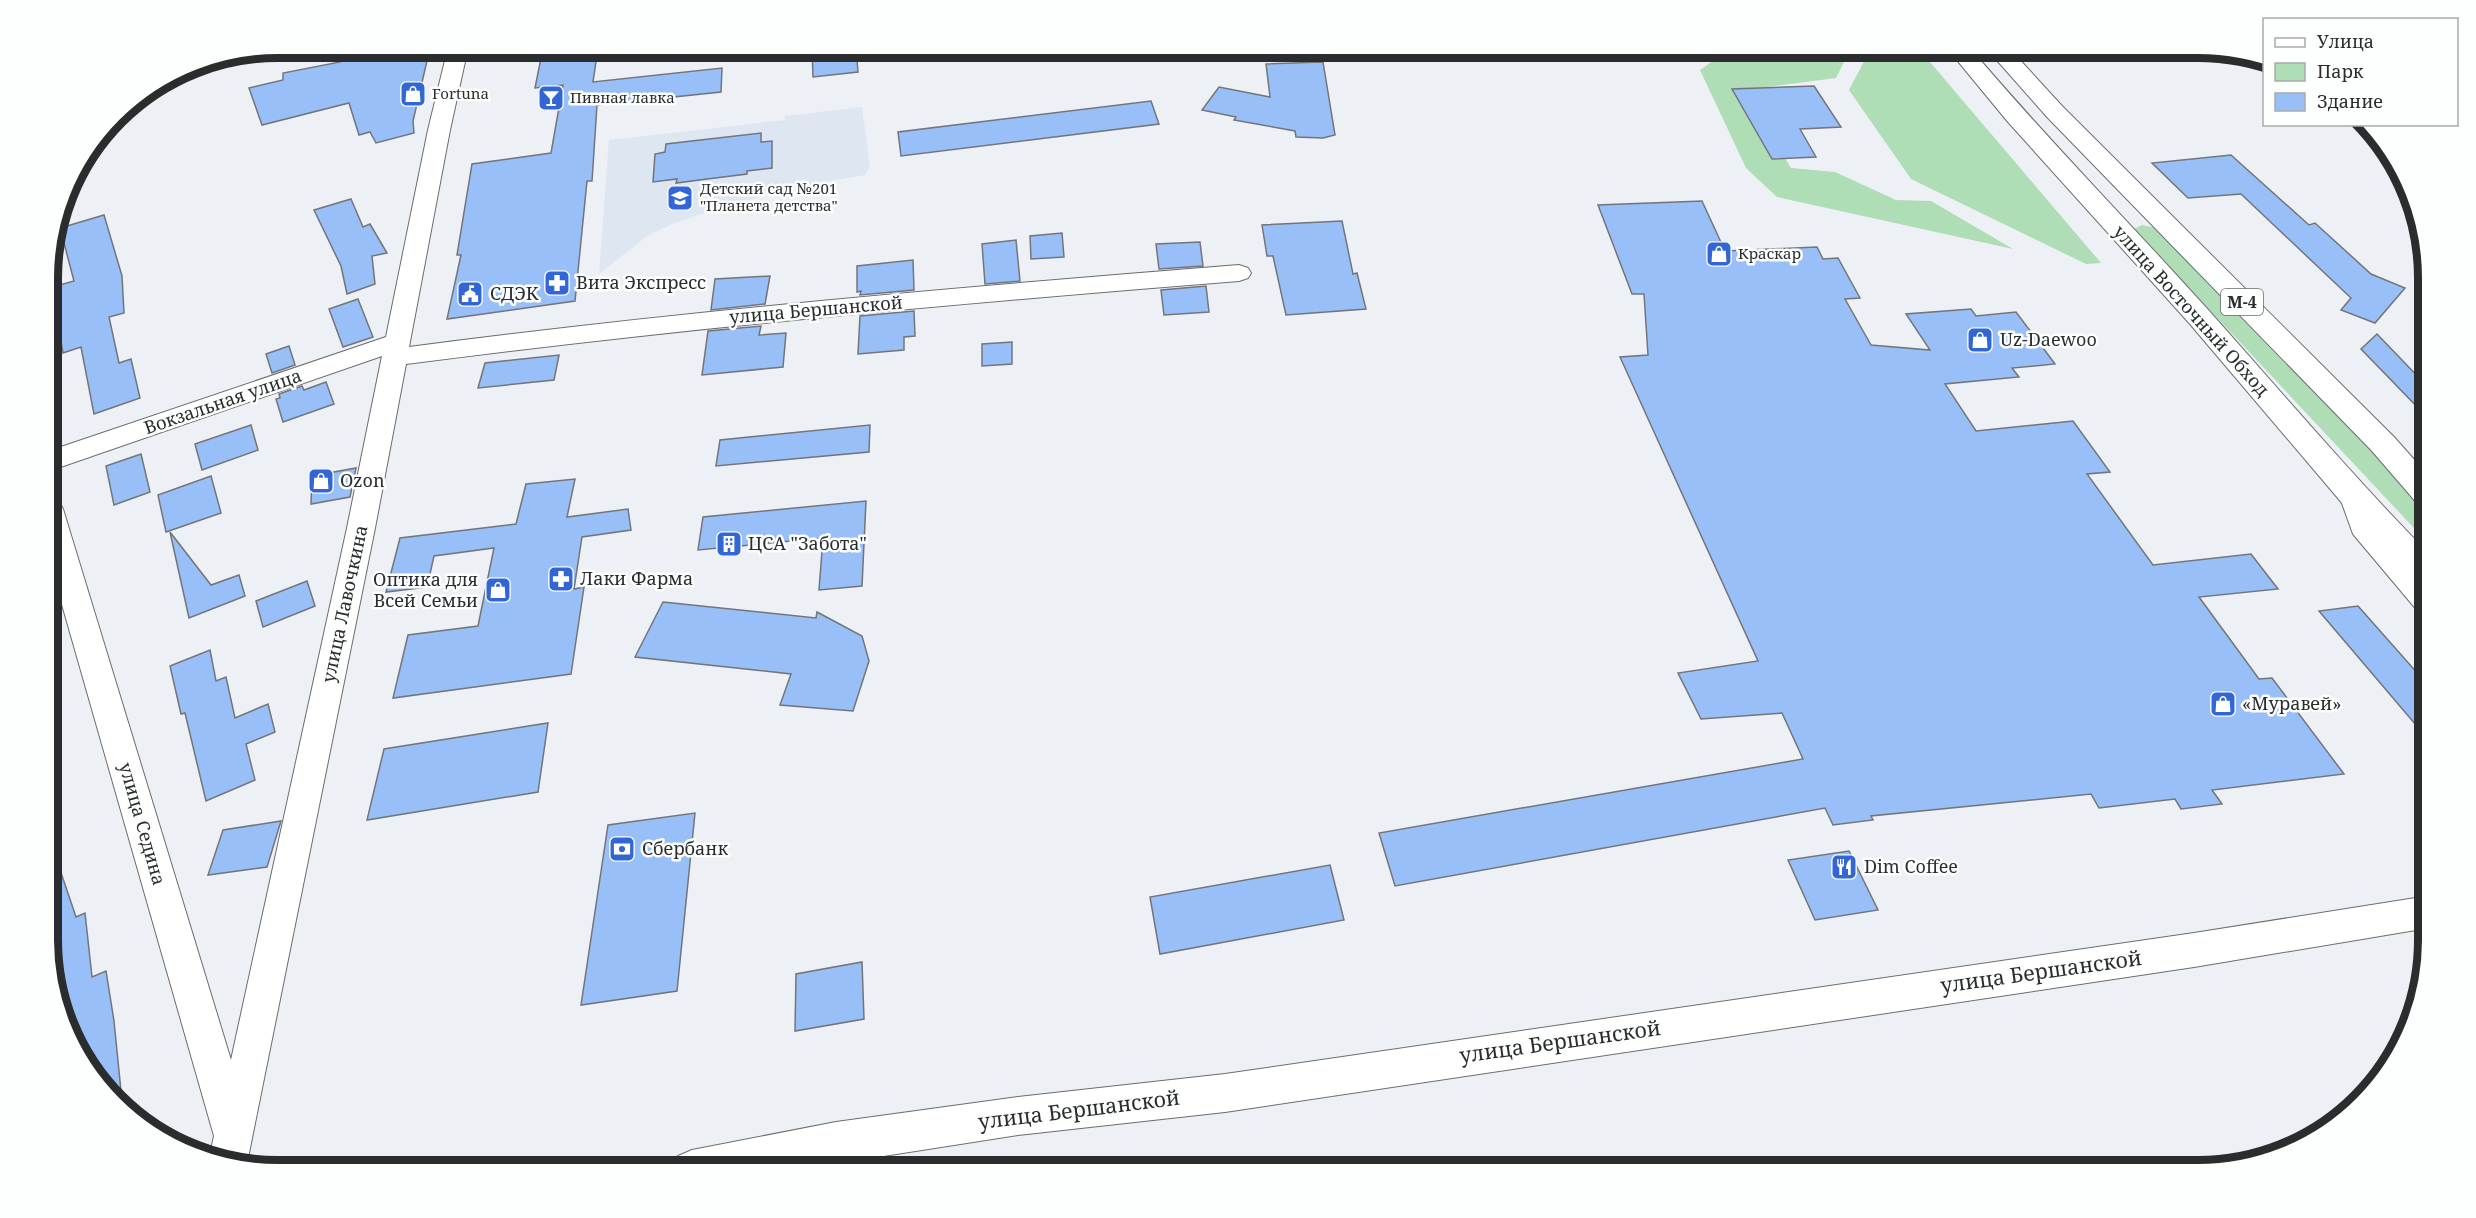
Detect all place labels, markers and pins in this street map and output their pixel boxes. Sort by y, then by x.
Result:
shop icon: Fortuna [398,79,428,109]
place label: Fortuna [432,83,489,103]
bar icon: Пивная лавка [536,83,566,113]
place label: Пивная лавка [570,87,675,107]
place label: Детский сад №201 "Планета детства" [700,178,838,215]
school or university icon: Детский сад №201 "Планета детства" [665,183,695,213]
shop icon: Краскар [1704,239,1734,269]
place label: Краскар [1738,243,1801,263]
pharmacy icon: Вита Экспресс [542,268,572,298]
place label: Вита Экспресс [576,270,706,294]
public building icon: СДЭК [455,279,485,309]
place label: СДЭК [490,281,539,305]
shop icon: Uz-Daewoo [1965,325,1995,355]
place label: Uz-Daewoo [2000,327,2097,351]
shop icon: Ozon [306,466,336,496]
place label: Ozon [340,468,385,492]
building icon: ЦСА "Забота" [714,529,744,559]
place label: ЦСА "Забота" [748,531,867,555]
pharmacy icon: Лаки Фарма [546,564,576,594]
place label: Лаки Фарма [580,566,693,590]
place label: Оптика для Всей Семьи [373,567,478,612]
shop icon: Оптика для Всей Семьи [483,575,513,605]
shop icon: «Муравей» [2208,689,2238,719]
place label: «Муравей» [2242,691,2341,715]
bank icon: Сбербанк [607,834,637,864]
place label: Сбербанк [642,836,728,860]
restaurant icon: Dim Coffee [1829,852,1859,882]
place label: Dim Coffee [1864,854,1958,878]

